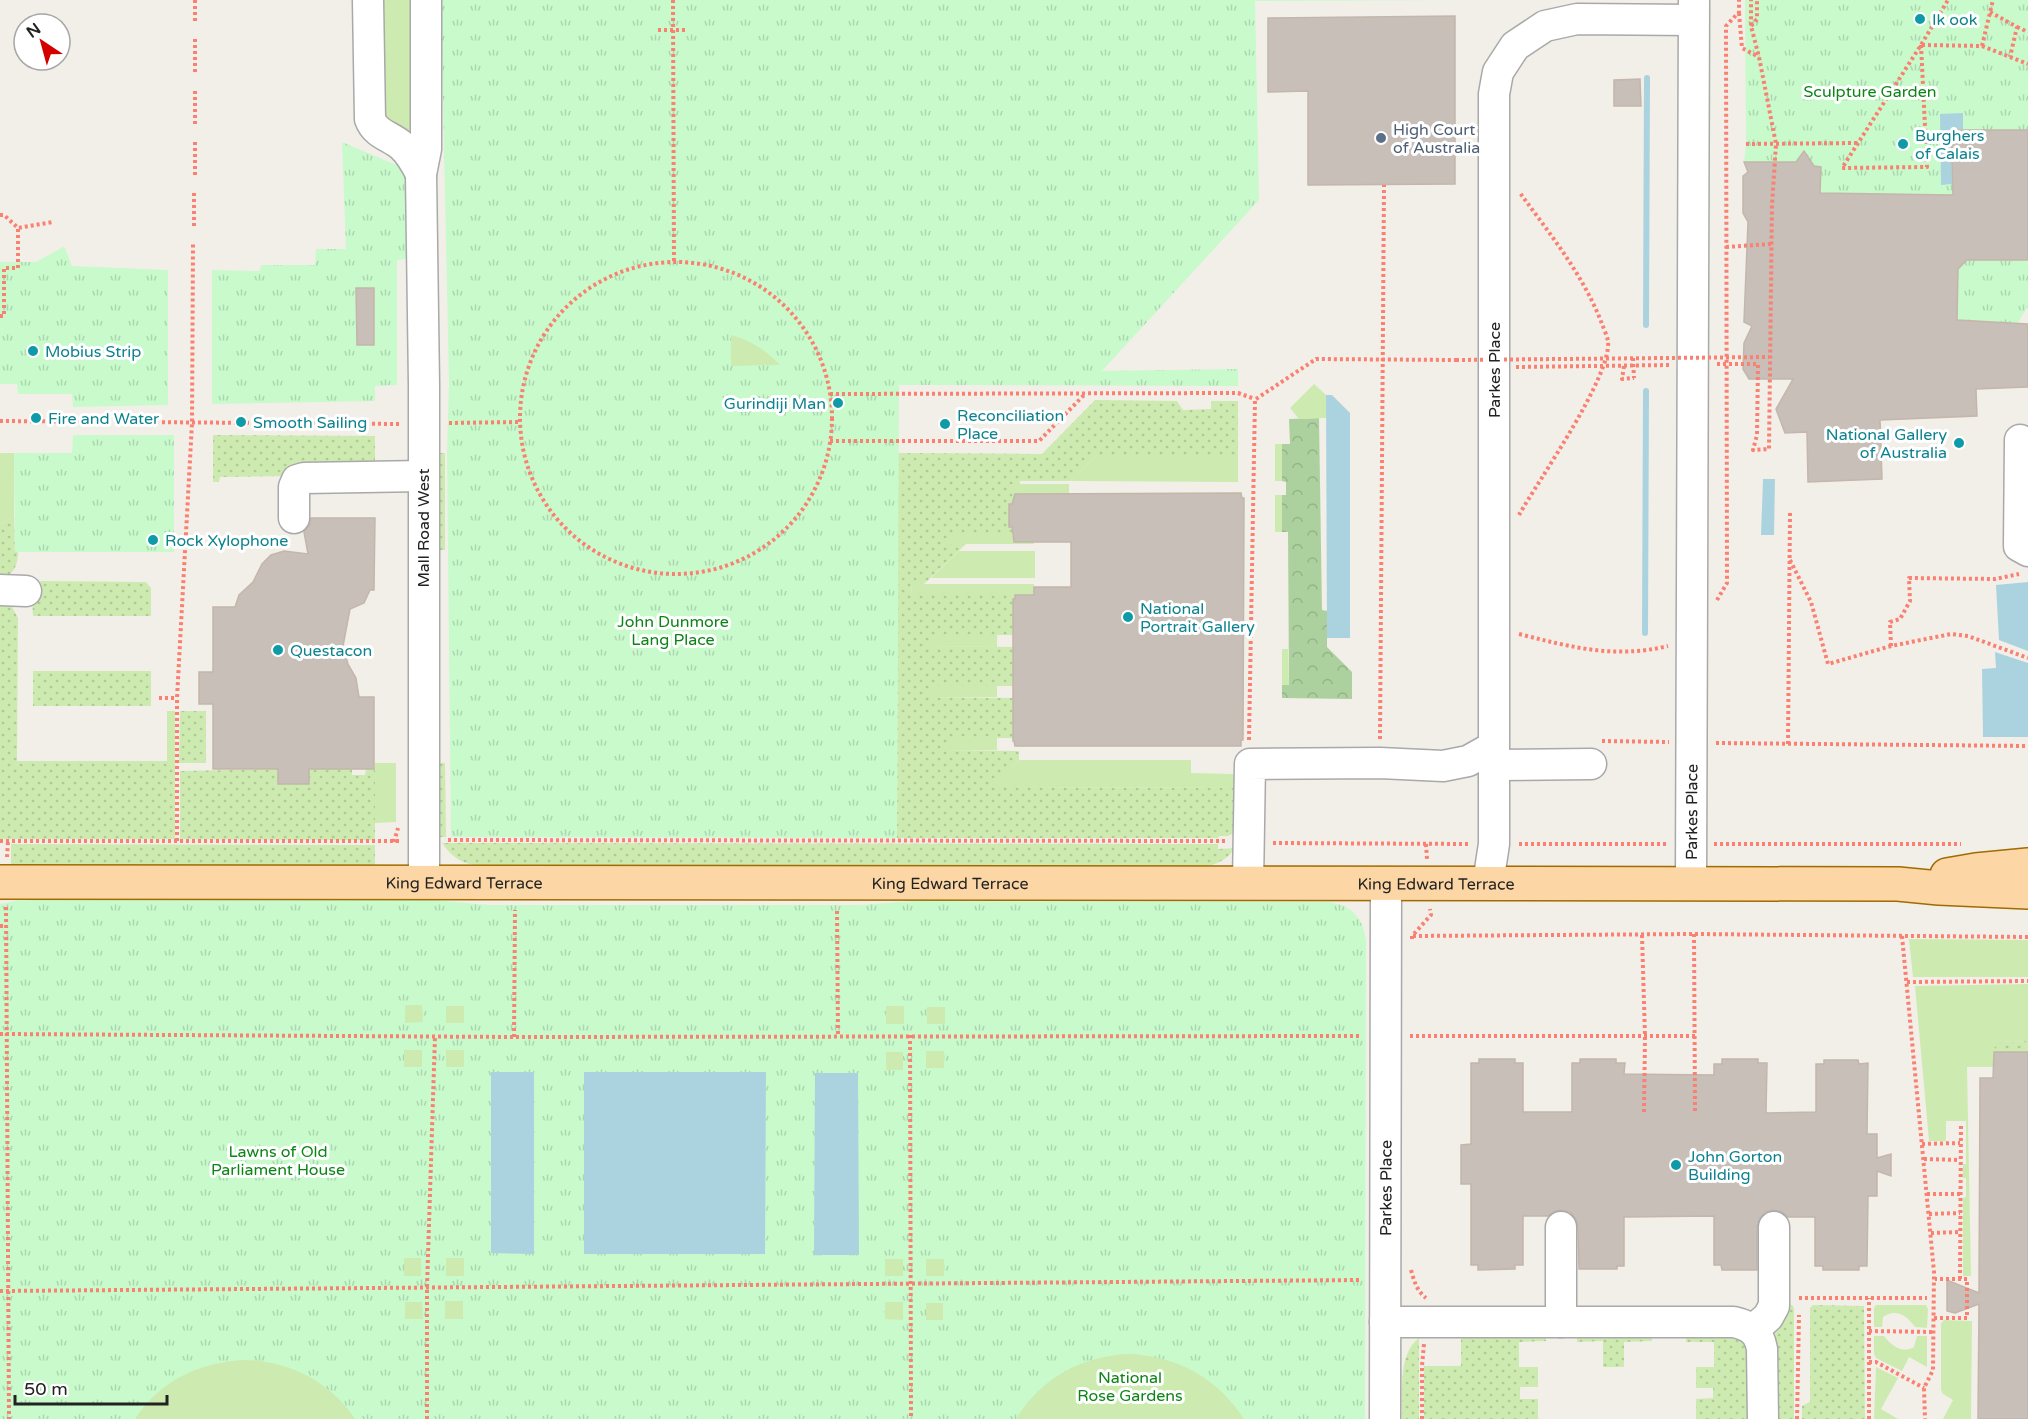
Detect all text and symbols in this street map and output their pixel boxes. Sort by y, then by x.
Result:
place label: Ik ook [1932,10,1978,30]
north arrow [12,12,72,72]
marker: Ik ook [1913,12,1927,26]
text: N [23,19,45,43]
park label: Sculpture Garden [1804,82,1937,102]
place label: High Court of Australia [1393,120,1480,158]
place label: Burghers of Calais [1915,126,1984,164]
marker: High Court of Australia [1374,131,1388,145]
marker: Burghers of Calais [1896,137,1910,151]
street label: Parkes Place [1485,322,1505,418]
place label: Mobius Strip [45,342,141,362]
marker: Mobius Strip [26,344,40,358]
place label: Gurindiji Man [724,394,826,414]
marker: Gurindiji Man [831,396,845,410]
place label: Reconciliation Place [957,406,1064,444]
place label: Fire and Water [48,409,160,429]
marker: Fire and Water [29,411,43,425]
place label: Smooth Sailing [253,413,367,433]
marker: Smooth Sailing [234,415,248,429]
marker: Reconciliation Place [938,417,952,431]
place label: National Gallery of Australia [1826,425,1947,463]
marker: National Gallery of Australia [1952,436,1966,450]
street label: Mall Road West [414,468,434,588]
place label: Rock Xylophone [165,531,288,551]
marker: Rock Xylophone [146,533,160,547]
place label: National Portrait Gallery [1140,599,1255,637]
marker: National Portrait Gallery [1121,610,1135,624]
park label: John Dunmore Lang Place [617,612,729,650]
place label: Questacon [290,641,372,661]
marker: Questacon [271,643,285,657]
street label: Parkes Place [1682,764,1702,860]
street label: King Edward Terrace [385,873,543,894]
street label: King Edward Terrace [871,874,1029,894]
street label: King Edward Terrace [1357,874,1515,895]
street label: Parkes Place [1376,1140,1397,1236]
park label: Lawns of Old Parliament House [211,1142,345,1180]
place label: John Gorton Building [1688,1147,1782,1185]
marker: John Gorton Building [1669,1158,1683,1172]
scale bar [15,1368,166,1406]
park label: National Rose Gardens [1077,1368,1183,1406]
text: 50 m [24,1378,68,1400]

